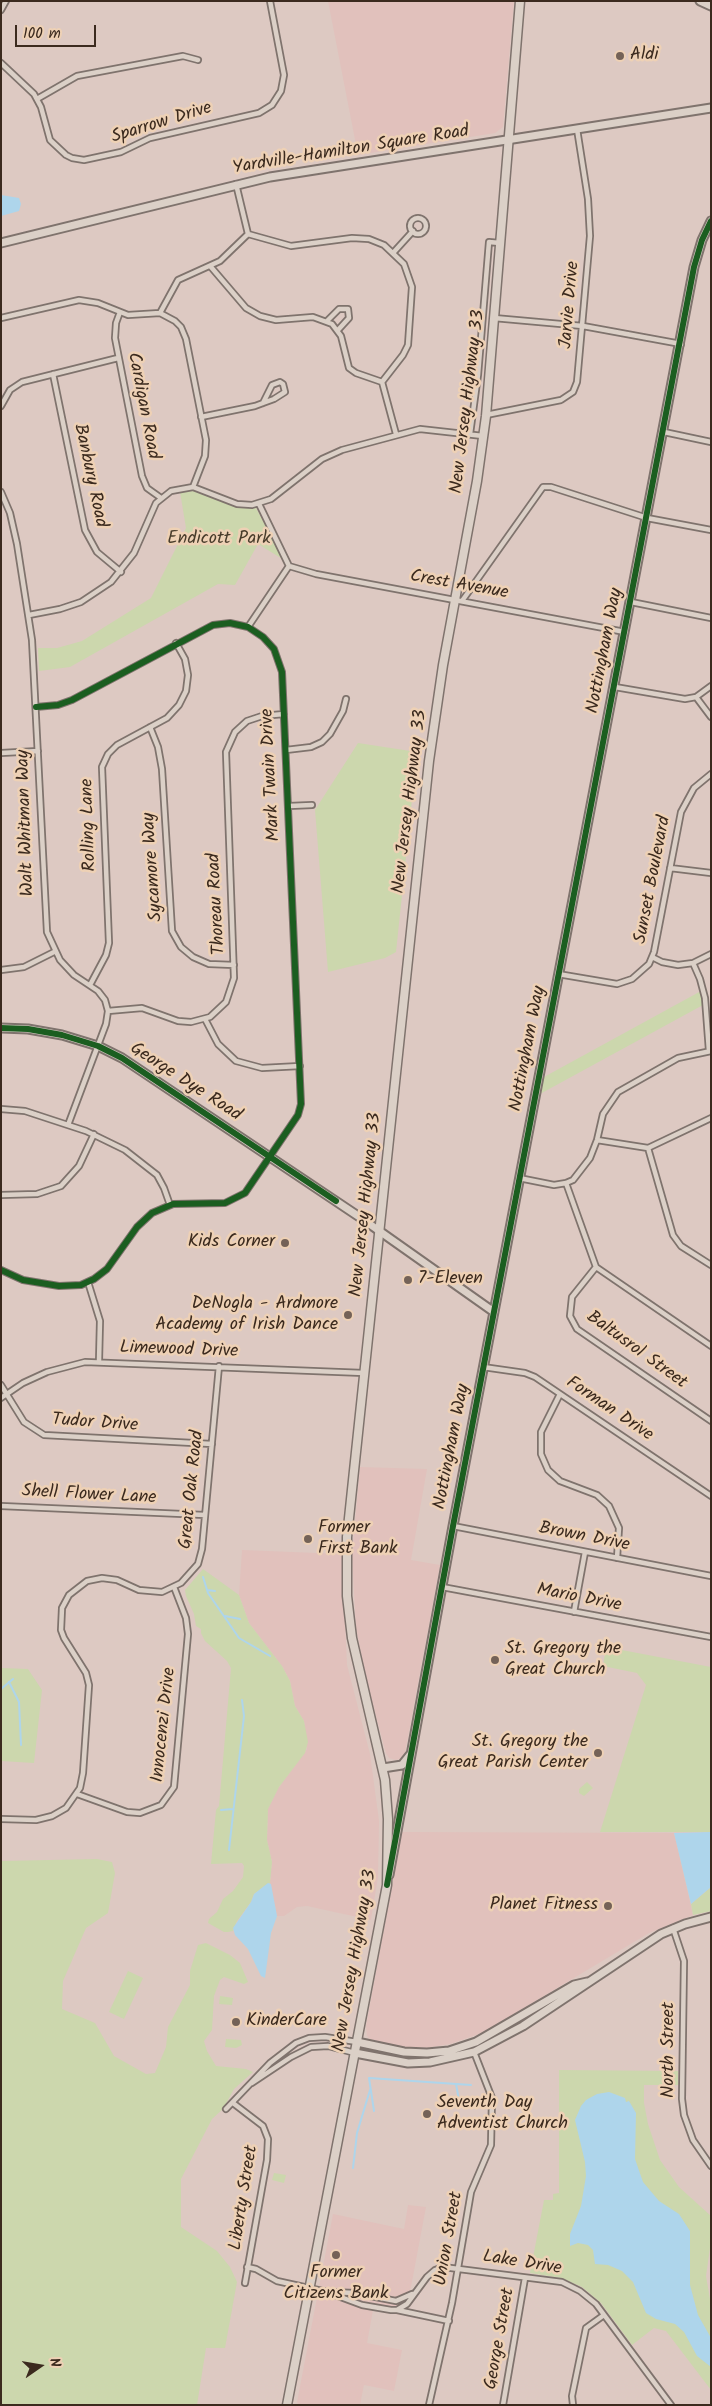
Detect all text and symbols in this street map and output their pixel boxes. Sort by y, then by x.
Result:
scale bar [18,15,99,47]
text: 100 m [23,22,61,46]
place label: Aldi [630,45,659,67]
marker: Aldi [614,50,626,62]
street label: Sparrow Drive [109,99,215,149]
street label: Yardville-Hamilton Square Road [231,122,471,180]
street label: Jarvie Drive [556,260,586,350]
street label: New Jersey Highway 33 [447,309,491,495]
street label: Cardigan Road [121,351,163,461]
street label: Banbury Road [67,422,111,530]
park label: Endicott Park [167,529,271,551]
street label: Crest Avenue [408,567,510,605]
street label: Nottingham Way [583,586,629,716]
street label: Mark Twain Drive [258,708,286,842]
street label: New Jersey Highway 33 [389,709,433,895]
street label: Walt Whitman Way [14,749,40,897]
street label: Rolling Lane [78,778,102,872]
street label: Sycamore Way [139,812,169,922]
street label: Sunset Boulevard [631,814,677,946]
street label: Thoreau Road [205,853,231,955]
street label: Nottingham Way [506,984,552,1114]
street label: George Dye Road [125,1039,245,1127]
street label: New Jersey Highway 33 [347,1112,387,1298]
place label: Kids Corner [188,1232,275,1254]
marker: Kids Corner [279,1237,291,1249]
place label: 7-Eleven [418,1269,483,1291]
marker: 7-Eleven [402,1274,414,1286]
place label: DeNogla - Ardmore Academy of Irish Dance [155,1294,338,1336]
street label: Baltusrol Street [582,1307,690,1395]
marker: DeNogla - Ardmore Academy of Irish Dance [342,1309,354,1321]
street label: Limewood Drive [119,1338,239,1364]
street label: Forman Drive [561,1373,657,1447]
street label: Nottingham Way [430,1382,476,1512]
street label: Tudor Drive [51,1410,139,1438]
street label: Great Oak Road [176,1430,210,1550]
street label: Shell Flower Lane [21,1482,157,1510]
place label: Former First Bank [318,1518,397,1560]
street label: Brown Drive [537,1519,631,1557]
marker: Former First Bank [302,1533,314,1545]
street label: Mario Drive [535,1580,623,1618]
place label: St. Gregory the Great Church [505,1639,621,1682]
marker: St. Gregory the Great Church [489,1654,501,1666]
street label: Innocenzi Drive [148,1666,182,1784]
place label: St. Gregory the Great Parish Center [438,1732,588,1775]
marker: St. Gregory the Great Parish Center [592,1747,604,1759]
street label: New Jersey Highway 33 [329,1868,383,2054]
place label: Planet Fitness [490,1895,598,1917]
marker: Planet Fitness [602,1900,614,1912]
street label: North Street [659,2002,681,2098]
place label: KinderCare [246,2011,327,2033]
marker: KinderCare [230,2016,242,2028]
place label: Seventh Day Adventist Church [437,2093,568,2136]
marker: Seventh Day Adventist Church [421,2108,433,2120]
street label: Liberty Street [226,2144,264,2252]
street label: Union Street [431,2190,469,2288]
street label: Lake Drive [481,2247,563,2281]
marker: Former Citizens Bank [330,2249,342,2261]
place label: Former Citizens Bank [284,2263,388,2306]
street label: George Street [481,2287,521,2391]
north arrow [15,2341,65,2391]
text: N [43,2356,66,2369]

